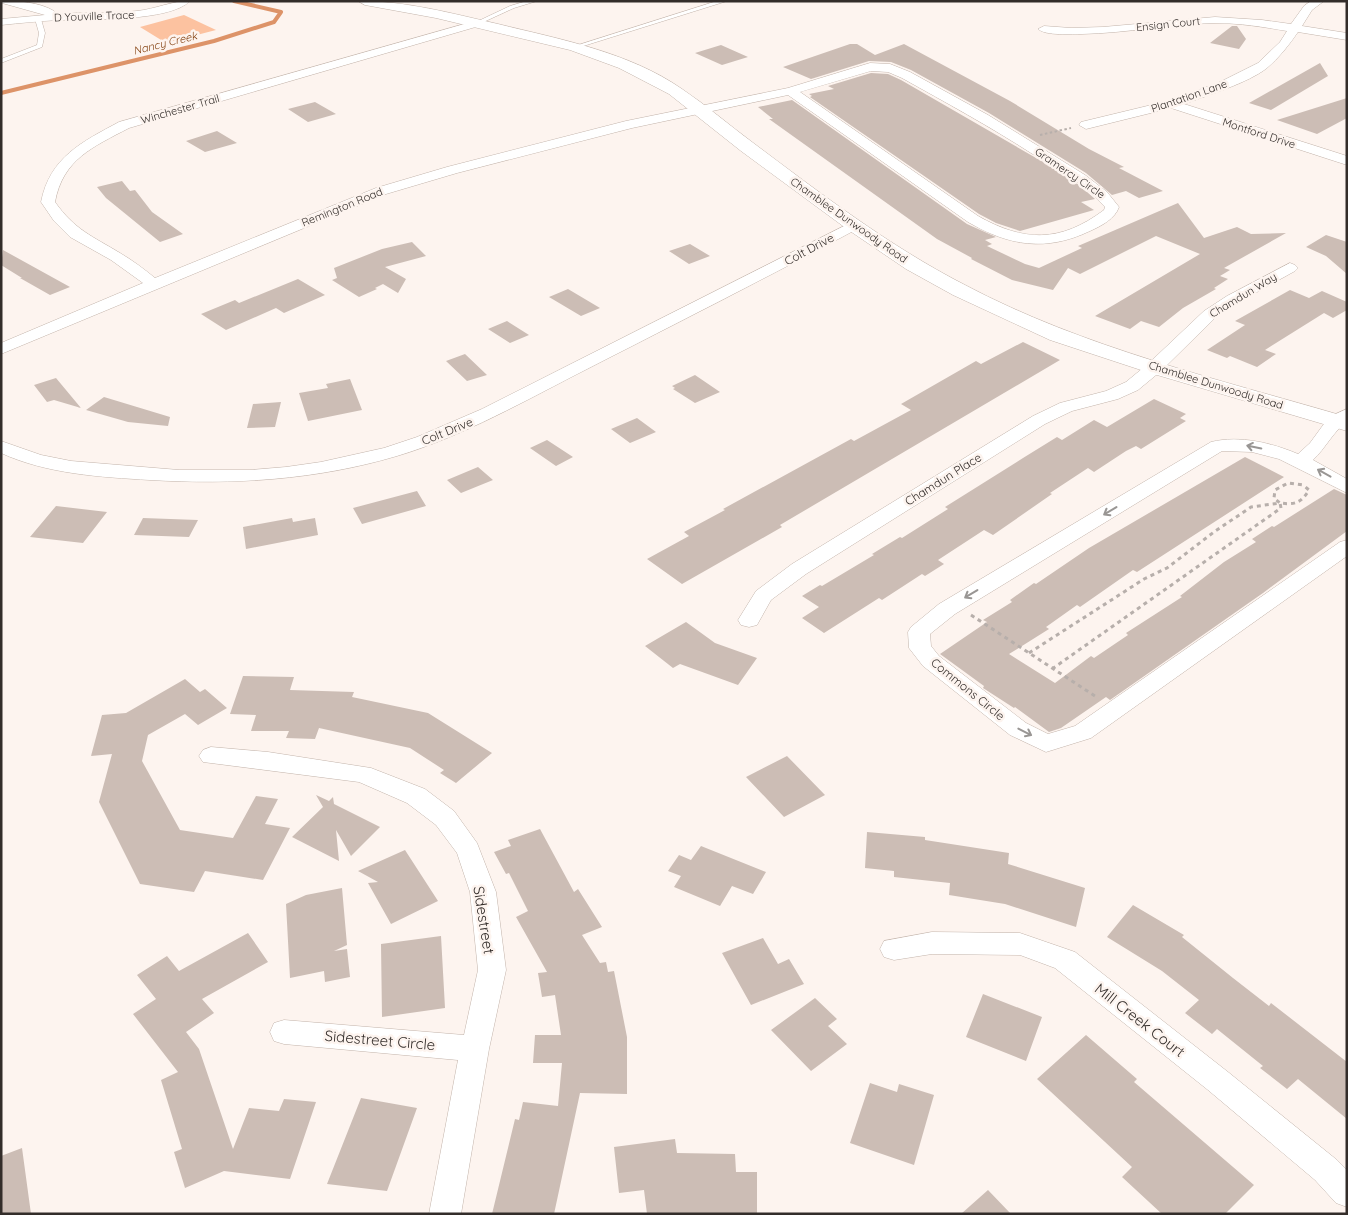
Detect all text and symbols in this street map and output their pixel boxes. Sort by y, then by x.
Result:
street label: D Youville Trace [54,8,134,24]
street label: Ensign Court [1135,14,1201,34]
water label: Nancy Creek [132,28,200,58]
street label: Plantation Lane [1149,76,1229,116]
street label: Winchester Trail [139,91,221,127]
street label: Montford Drive [1221,115,1297,151]
street label: Gramercy Circle [1032,144,1108,202]
street label: Chamblee Dunwoody Road [788,174,910,266]
street label: Remington Road [299,184,385,230]
street label: Colt Drive [782,230,837,268]
street label: Chamdun Way [1207,269,1279,321]
street label: Chamblee Dunwoody Road [1147,358,1285,412]
street label: Colt Drive [419,414,475,448]
one-way arrow [1247,441,1263,451]
street label: Chamdun Place [902,449,984,509]
one-way arrow [1317,468,1332,478]
one-way arrow [1104,507,1118,517]
one-way arrow [964,590,978,600]
street label: Commons Circle [928,655,1008,723]
one-way arrow [1017,727,1032,737]
street label: Sidestreet [469,885,499,955]
street label: Mill Creek Court [1091,979,1189,1061]
street label: Sidestreet Circle [324,1026,436,1054]

